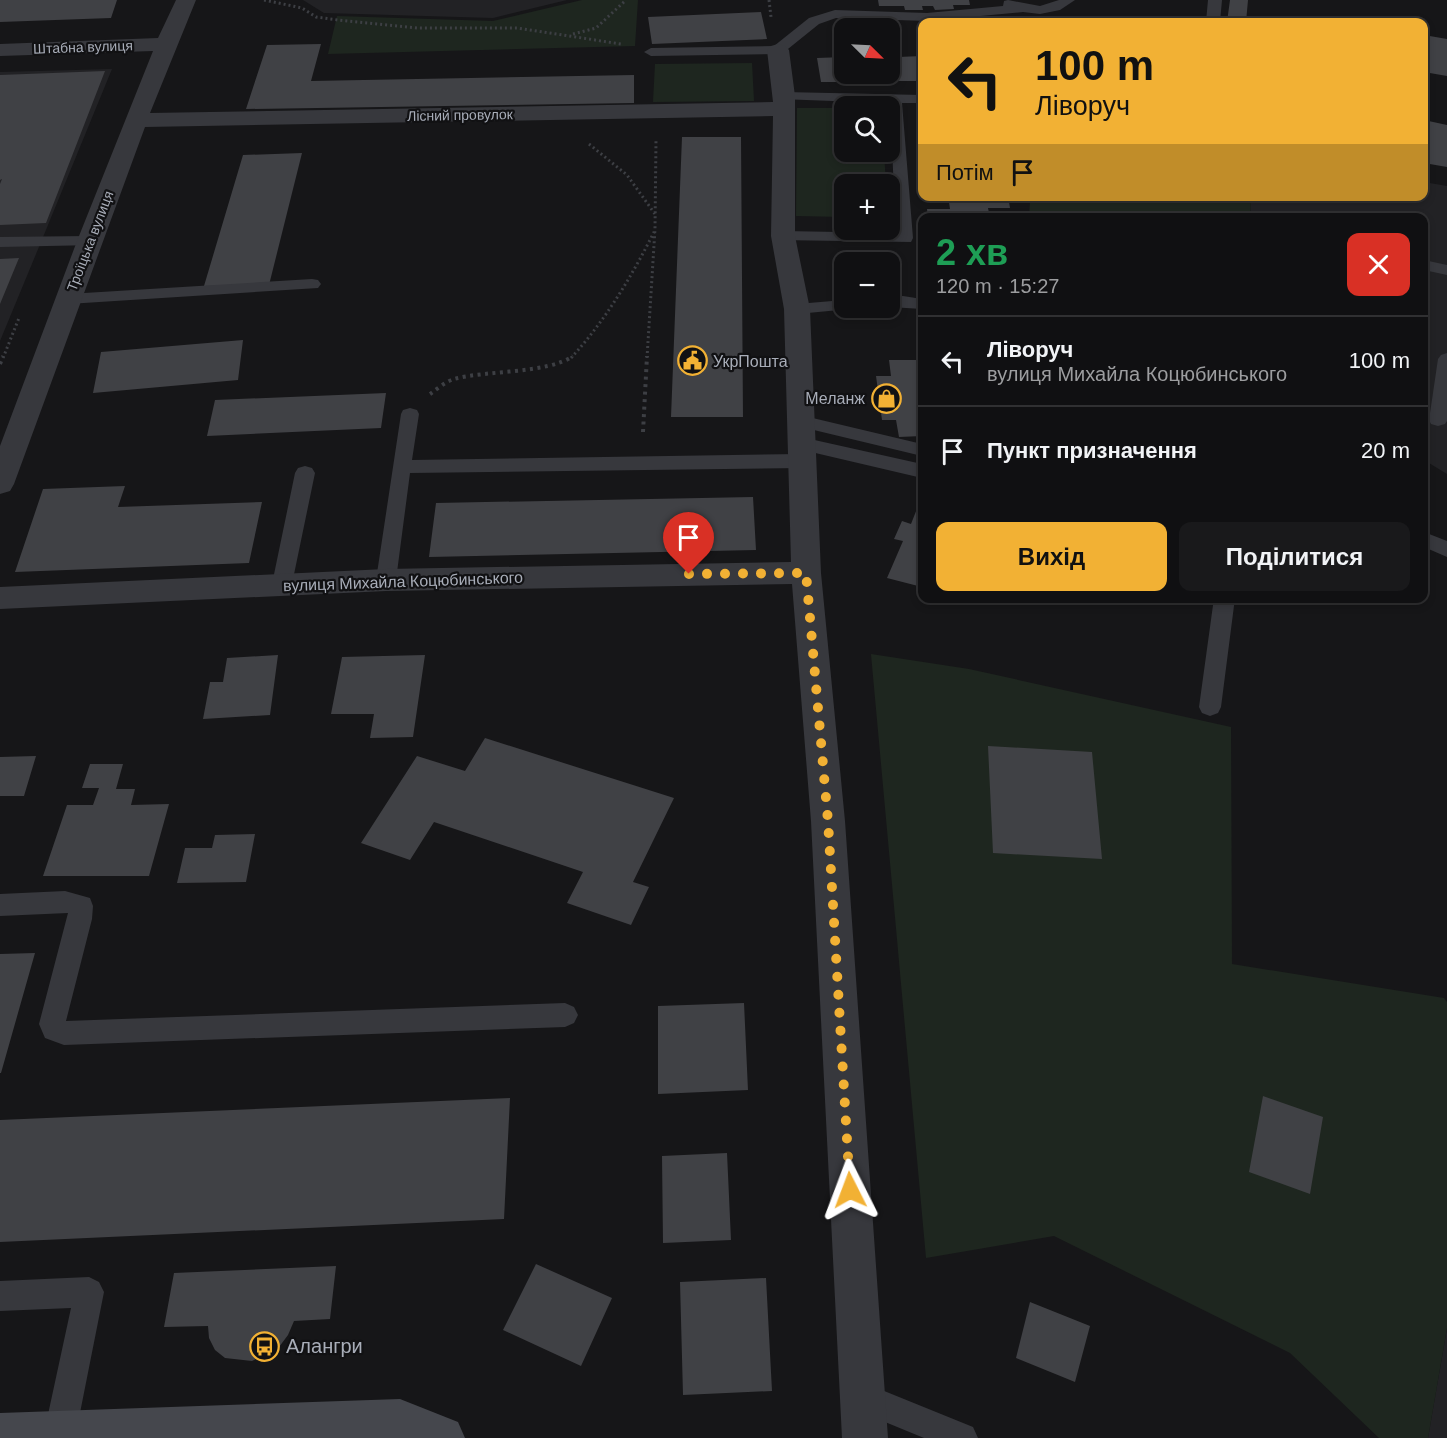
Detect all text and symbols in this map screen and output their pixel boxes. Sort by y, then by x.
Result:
north arrow [834,18,900,84]
map controls [834,18,900,318]
street label: Штабна вулиця [33,37,133,57]
icon: left [936,42,1014,120]
text: 100 m [1035,42,1154,89]
text: Ліворуч [1035,91,1130,121]
button: search [834,96,900,162]
street label: Лісний провулок [407,106,514,124]
icon: arrive [1006,156,1039,189]
text: Потім [936,160,994,185]
button: + [834,174,900,240]
street label: Троїцька вулиця [64,189,116,293]
text: 2 хв [936,232,1008,273]
button: close [1347,233,1410,296]
button: − [834,252,900,318]
text: 120 m · 15:27 [936,275,1059,297]
text: Ліворуч [987,337,1073,362]
public building icon: УкрПошта [676,345,708,377]
icon: left [936,345,969,378]
text: 100 m [1349,348,1410,373]
place label: УкрПошта [713,353,788,370]
text: вулиця Михайла Коцюбинського [987,363,1287,385]
shop icon: Меланж [870,382,902,414]
place label: Меланж [805,390,865,407]
icon: arrive [936,435,969,468]
text: Пункт призначення [987,438,1197,463]
text: 20 m [1361,438,1410,463]
pin [663,512,714,574]
icon: arrive [672,521,705,554]
button: Вихід [936,522,1167,591]
button: Поділитися [1179,522,1410,591]
street label: вулиця Михайла Коцюбинського [283,569,523,594]
position arrow [818,1158,882,1222]
bus stop icon: Алангри [249,1330,281,1362]
place label: Алангри [286,1335,363,1357]

